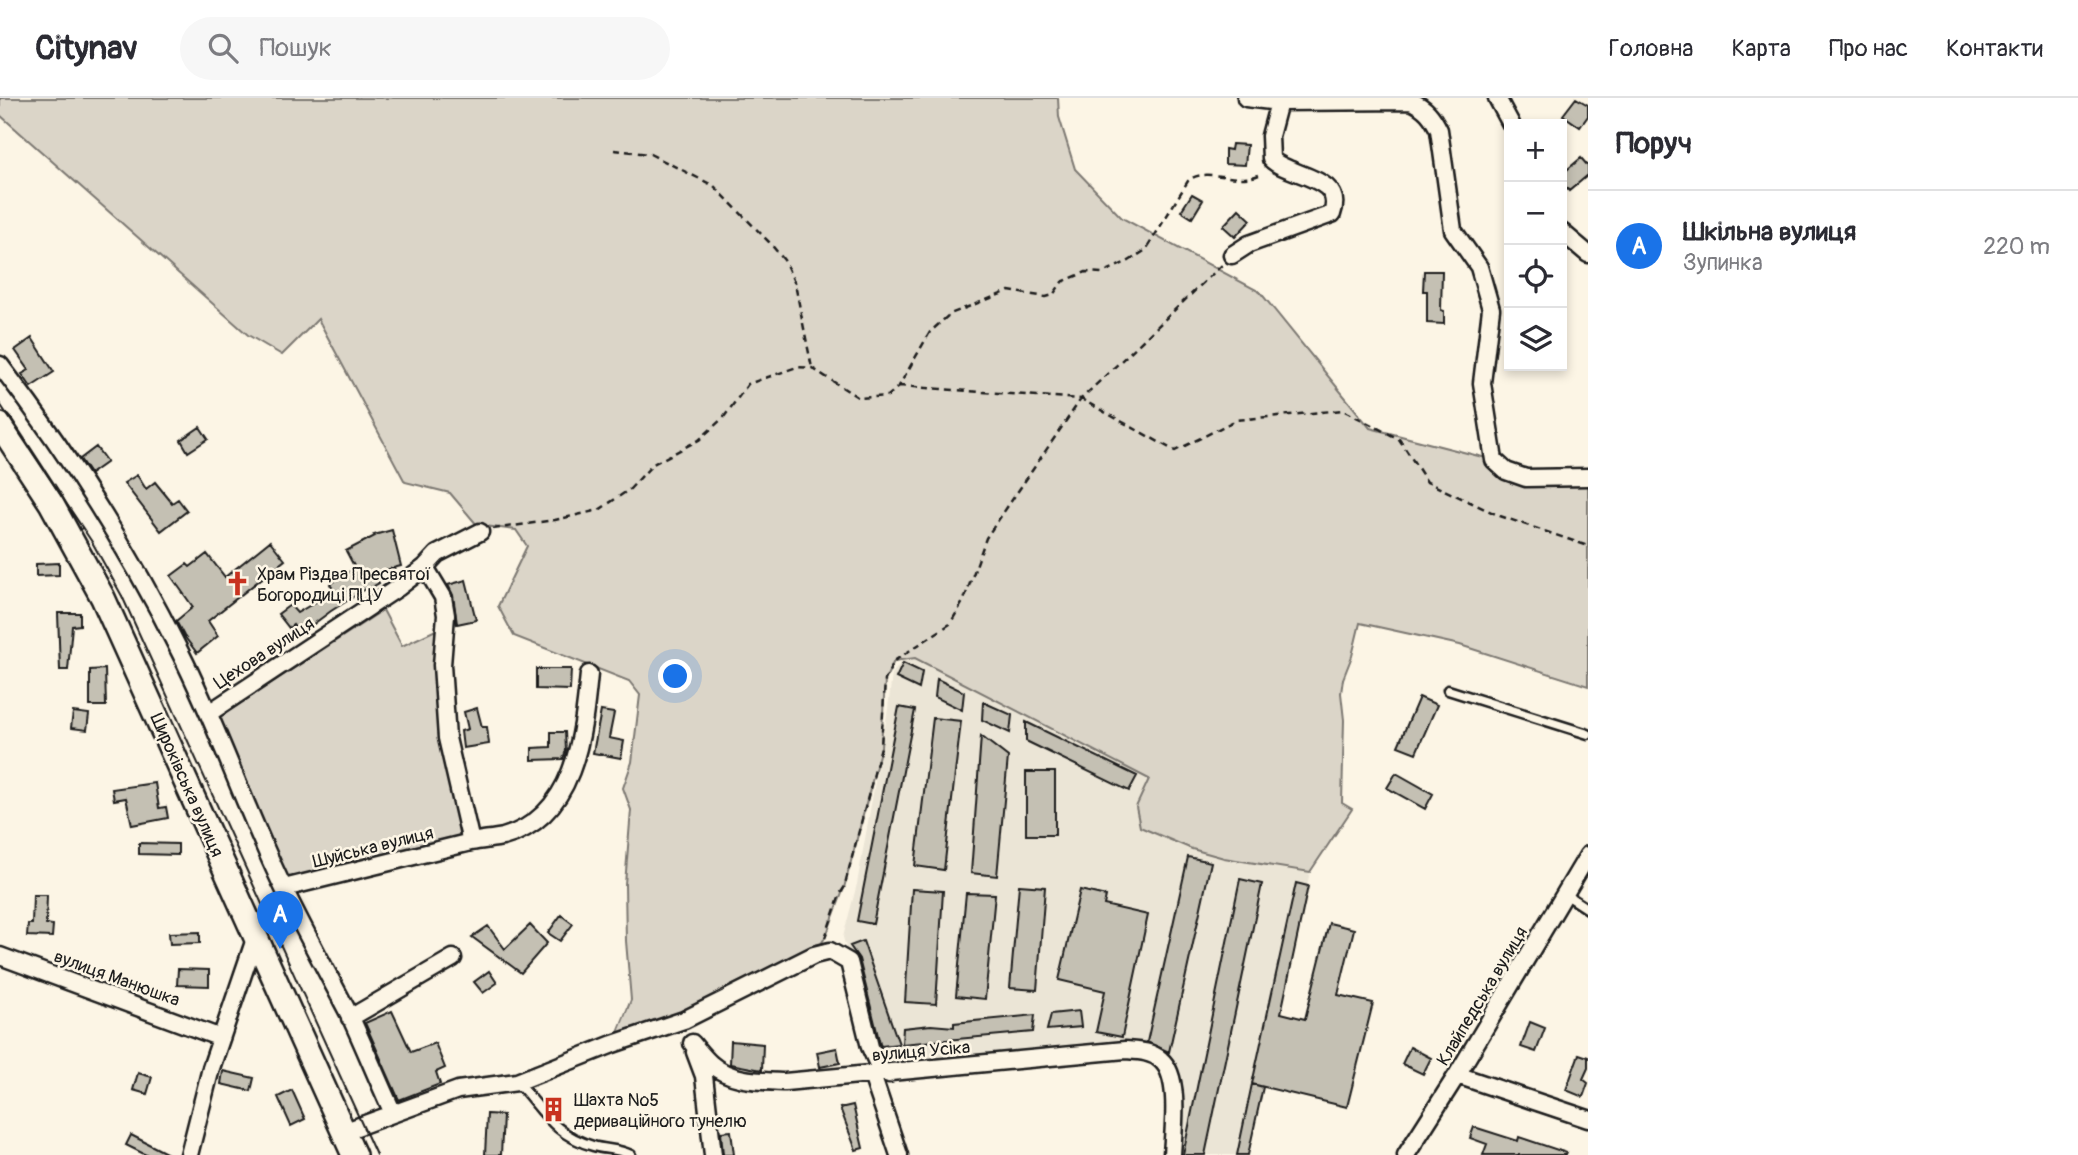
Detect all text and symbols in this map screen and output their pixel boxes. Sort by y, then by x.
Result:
search box [180,17,670,80]
text: Citynav [35,28,138,69]
icon: search [204,29,242,67]
text: Пошук [260,32,332,64]
text: Головна [1609,34,1693,63]
text: Карта [1731,34,1791,63]
text: Про нас [1829,34,1908,63]
text: Контакти [1946,34,2043,63]
map controls [1504,119,1567,371]
button: + [1504,119,1567,182]
text: Поруч [1616,125,1692,162]
button: − [1504,182,1567,245]
text: Шкільна вулиця [1683,216,1856,248]
text: A [1632,232,1646,261]
text: 220 m [1983,232,2050,261]
button: locate [1504,245,1567,308]
text: Зупинка [1683,248,1763,277]
button: layers [1504,308,1567,371]
place label: Храм Різдва Пресвятої Богородиці ПЦУ [257,563,431,607]
church icon: Храм Різдва Пресвятої Богородиці ПЦУ [223,570,251,598]
street label: Цехова вулиця [210,612,319,694]
your location [658,659,692,693]
street label: Широківська вулиця [145,710,229,861]
street label: Шуйська вулиця [310,821,436,874]
pin: A [257,891,303,949]
street label: Клайпедська вулиця [1432,922,1533,1070]
street label: вулиця Манюшка [51,945,183,1012]
street label: вулиця Усіка [871,1036,971,1067]
place label: Шахта №5 дериваційного тунелю [574,1089,747,1133]
building icon: Шахта №5 дериваційного тунелю [540,1096,568,1124]

